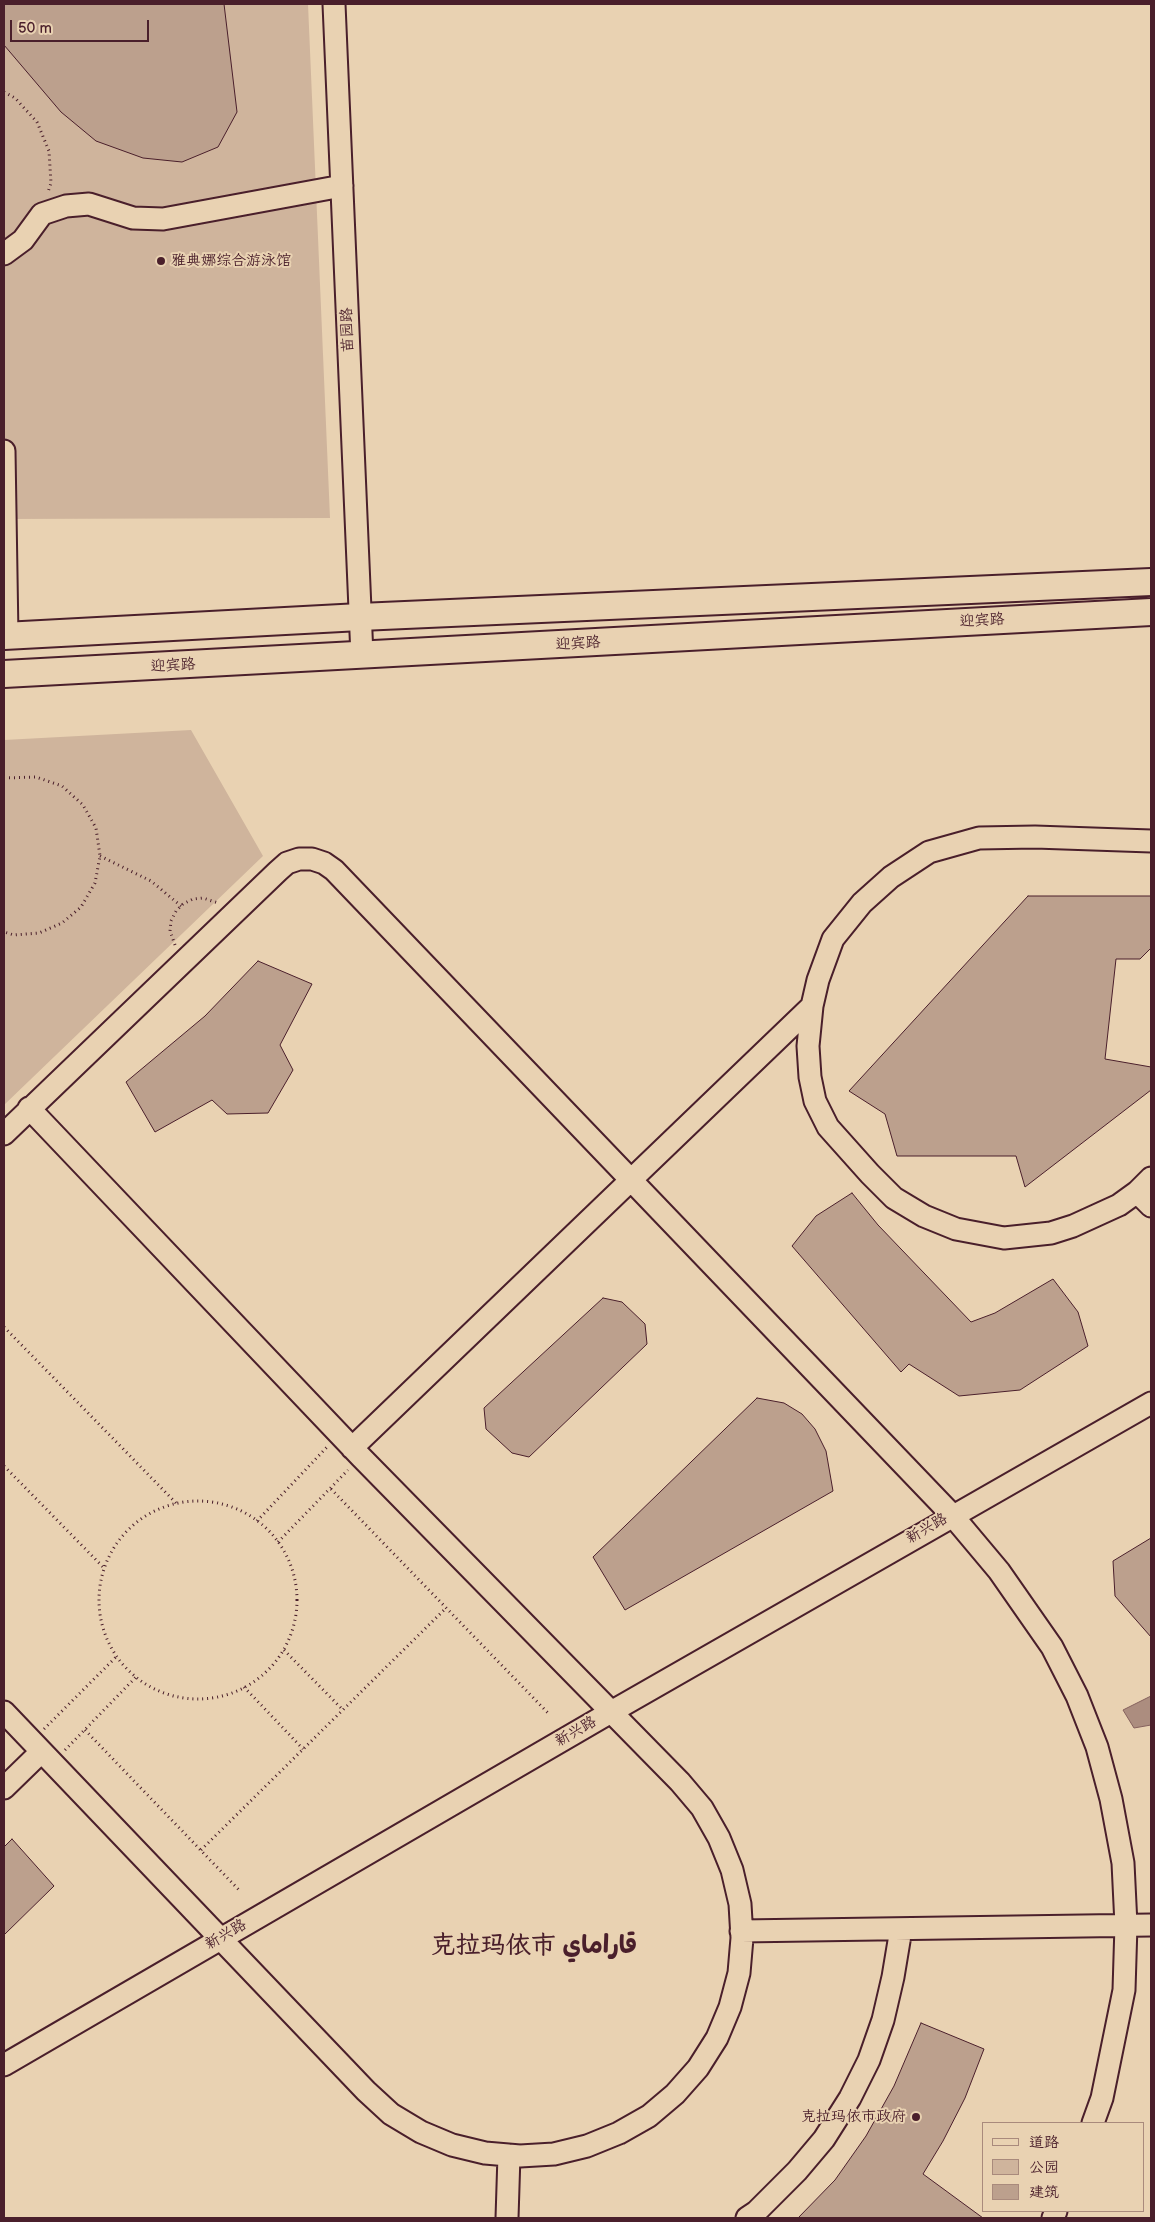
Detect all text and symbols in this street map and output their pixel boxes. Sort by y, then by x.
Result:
scale bar [12,10,151,42]
text: 50 m [18,19,52,38]
place label: 雅典娜综合游泳馆 [171,252,291,270]
marker: 雅典娜综合游泳馆 [155,255,167,267]
street label: 苗园路 [338,307,358,353]
street label: 迎宾路 [959,611,1005,631]
street label: 迎宾路 [555,634,601,654]
street label: 迎宾路 [150,656,196,676]
street label: 新兴路 [903,1510,951,1548]
street label: 新兴路 [552,1713,600,1751]
street label: 新兴路 [202,1916,250,1954]
district label: 克拉玛依市 قاراماي [431,1932,637,1962]
place label: 克拉玛依市政府 [801,2108,906,2126]
marker: 克拉玛依市政府 [910,2111,922,2123]
legend [982,2122,1145,2212]
text: 道路 [1029,2133,1059,2152]
text: 公园 [1029,2158,1059,2177]
text: 建筑 [1029,2183,1059,2202]

